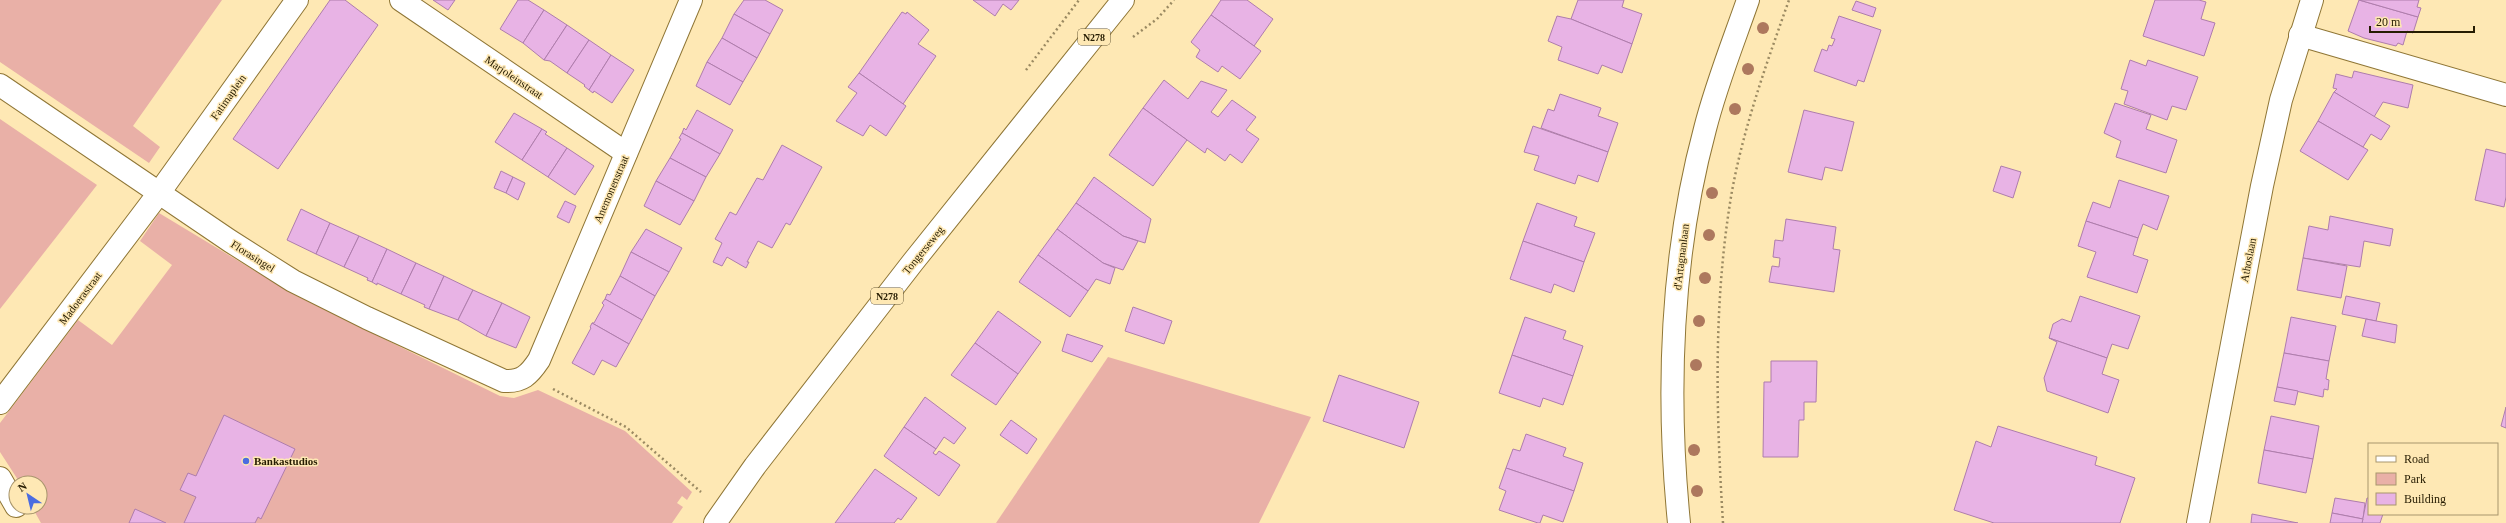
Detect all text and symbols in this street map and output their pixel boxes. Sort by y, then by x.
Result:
scale bar [2370,8,2474,34]
text: 20 m [2376,15,2401,29]
road number: N278 [1078,29,1110,45]
street label: Marjoleinstraat [483,53,545,101]
street label: Fatimaplein [208,72,248,122]
street label: Anemonenstraat [591,153,631,225]
street label: Tongerseweg [900,223,946,277]
street label: d'Artagnanlaan [1671,223,1691,291]
street label: Athoslaan [2238,236,2258,283]
street label: Florasingel [229,238,277,274]
street label: Madoerastraat [56,269,104,327]
road number: N278 [871,288,903,304]
legend [2368,443,2498,515]
text: Road [2404,452,2429,466]
place label: Bankastudios [254,455,318,467]
marker: Bankastudios [241,456,251,466]
text: Park [2404,472,2426,486]
north arrow [8,475,48,515]
text: N [16,480,29,494]
text: Building [2404,492,2446,506]

